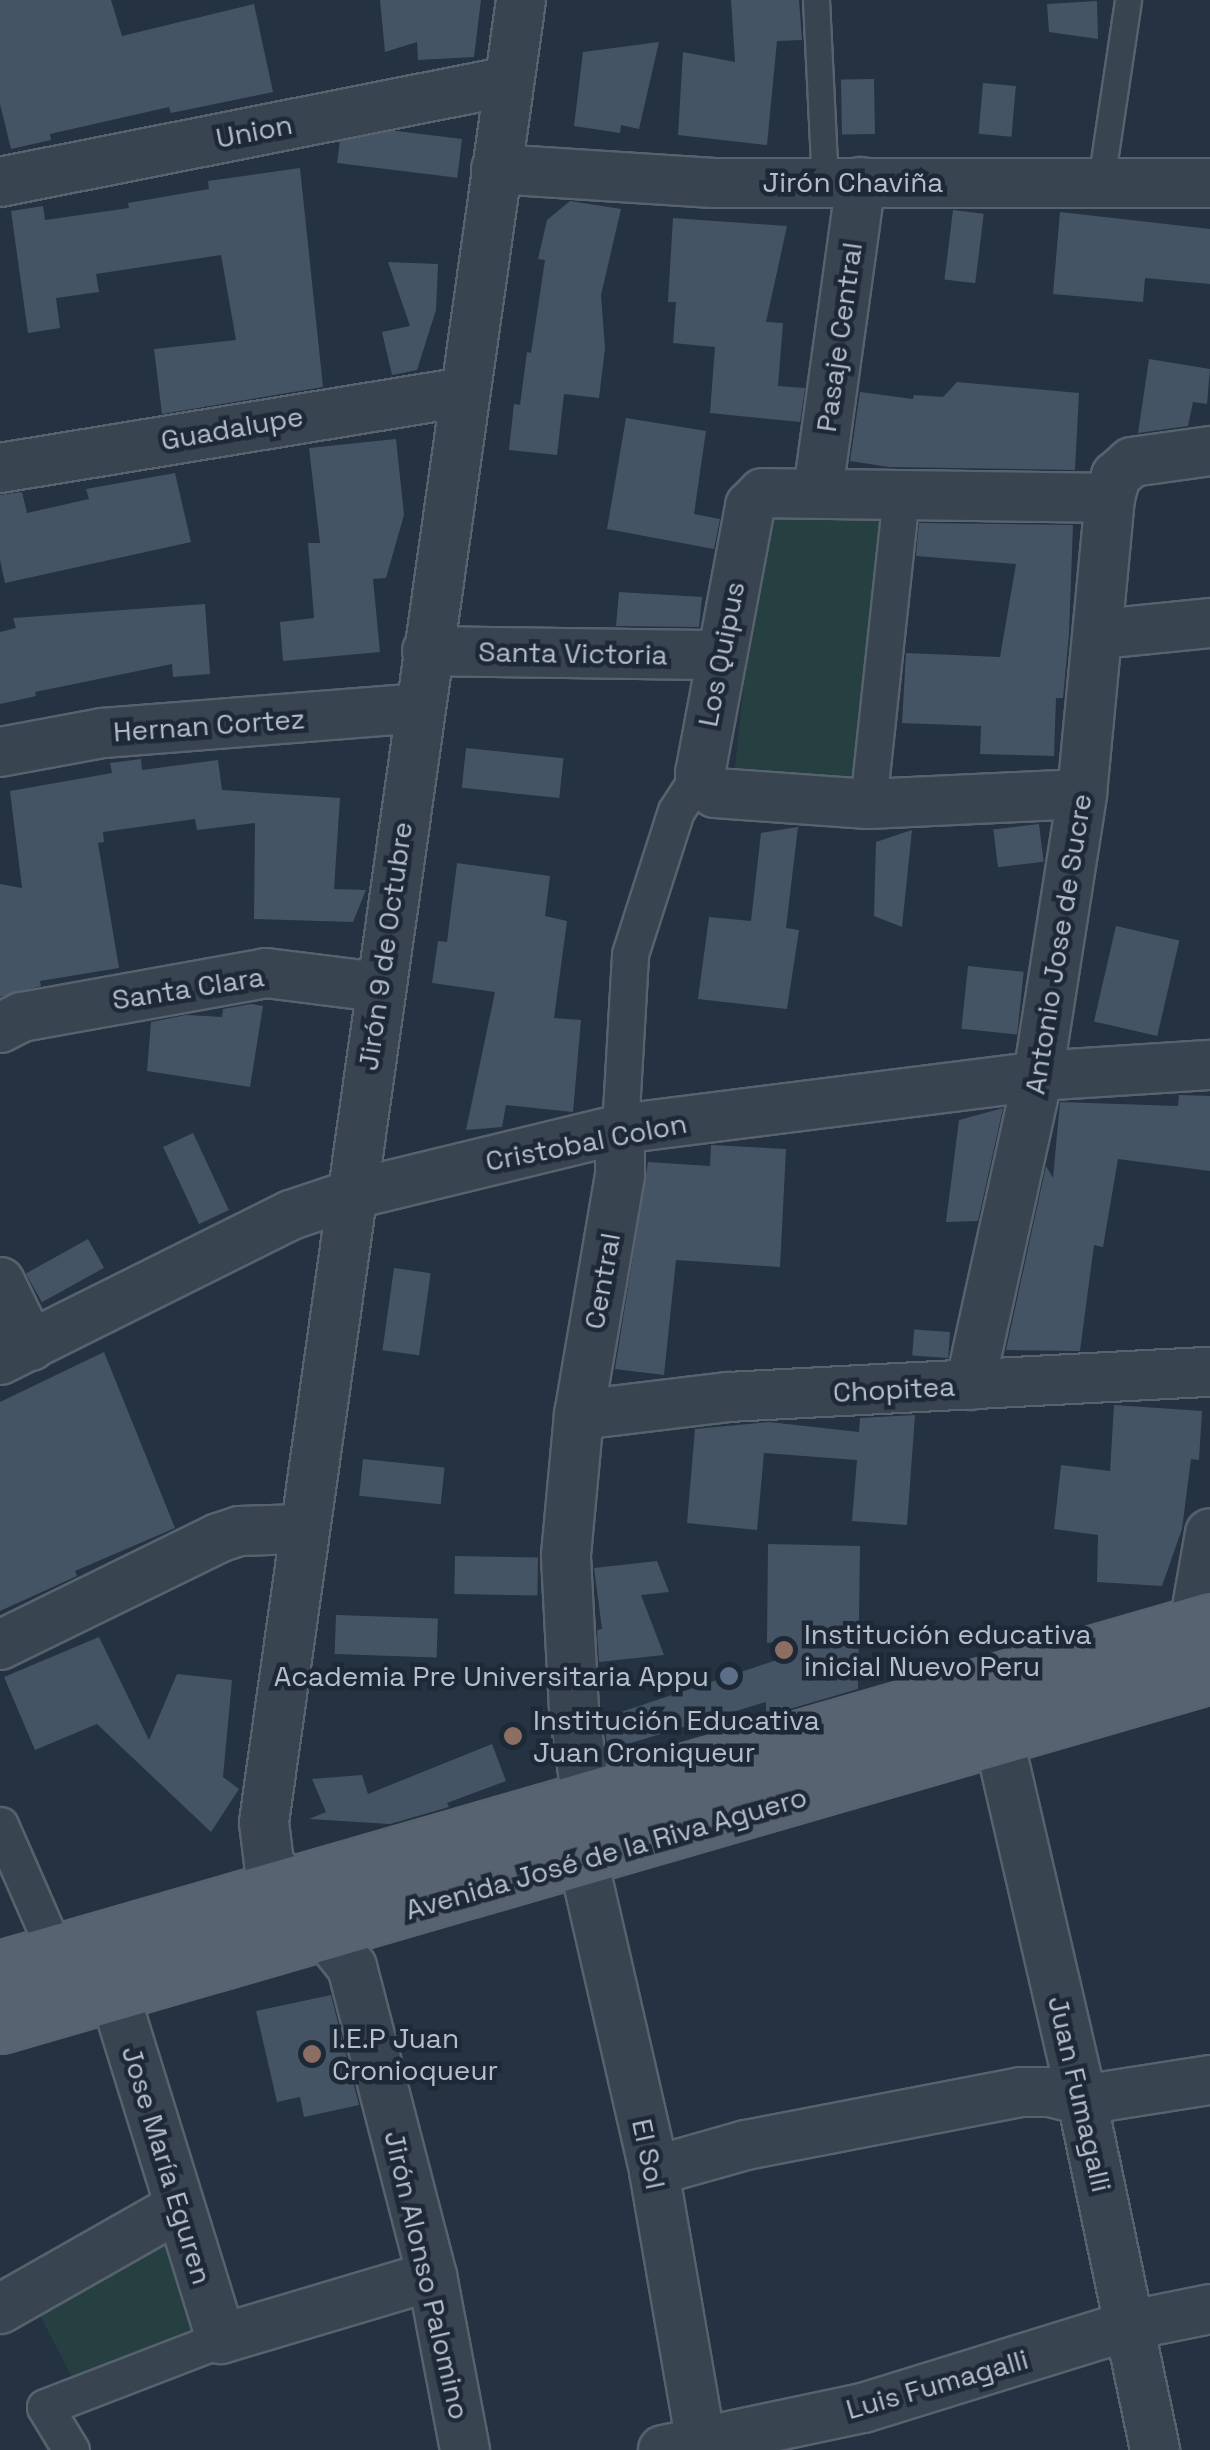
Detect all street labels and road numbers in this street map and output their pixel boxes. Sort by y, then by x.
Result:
street label: Union [213,107,295,155]
street label: Jirón Chaviña [763,165,943,199]
street label: Pasaje Central [809,240,869,434]
street label: Guadalupe [158,399,306,457]
street label: Los Quipus [690,579,752,729]
street label: Santa Victoria [478,635,668,671]
street label: Hernan Cortez [112,702,306,748]
street label: Antonio Jose de Sucre [1018,791,1098,1097]
street label: Jirón 9 de Octubre [351,819,419,1073]
street label: Santa Clara [110,959,266,1017]
street label: Cristobal Colon [483,1106,689,1178]
street label: Central [577,1230,627,1332]
street label: Chopitea [832,1369,956,1409]
street label: Avenida José de la Riva Aguero [401,1779,811,1927]
street label: Juan Fumagalli [1041,1993,1119,2195]
street label: Jose María Eguren [115,2042,219,2288]
street label: El Sol [625,2116,673,2192]
street label: Jirón Alonso Palomino [377,2127,477,2423]
street label: Luis Fumagalli [842,2342,1032,2426]

